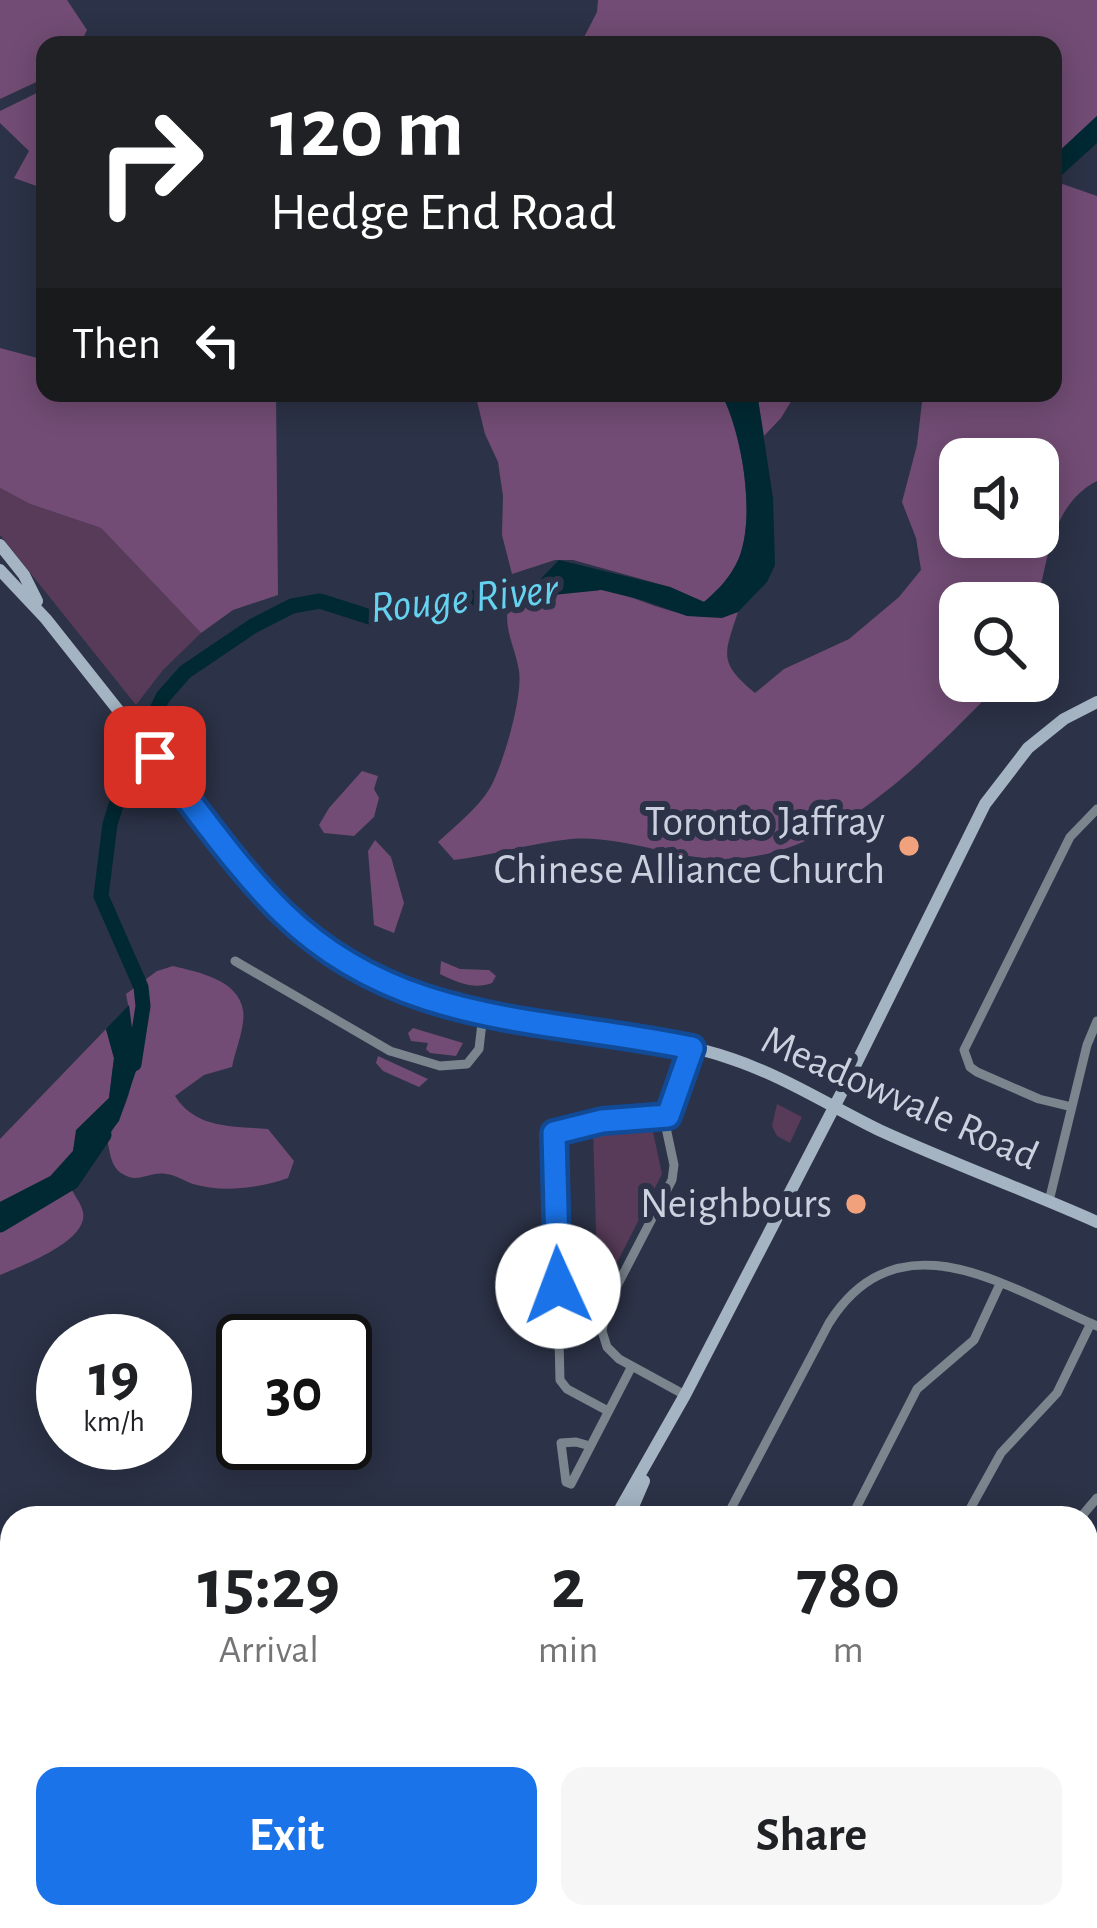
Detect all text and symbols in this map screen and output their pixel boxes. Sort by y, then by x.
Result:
icon: right [72,84,228,240]
text: 120 m [270,88,464,172]
text: Hedge End Road [270,186,616,240]
icon: left [185,312,251,378]
text: Then [72,322,161,367]
map controls [939,438,1059,702]
button: sound [939,438,1059,558]
water label: Rouge River [368,567,561,631]
button: search [939,582,1059,702]
pin [104,706,206,808]
icon: arrive [122,724,188,790]
place label: Toronto Jaffray Chinese Alliance Church [494,801,885,891]
marker: Toronto Jaffray Chinese Alliance Church [896,833,922,859]
street label: Meadowvale Road [755,1018,1045,1178]
place label: Neighbours [640,1183,832,1225]
marker: Neighbours [843,1191,869,1217]
position arrow [495,1223,621,1349]
speed limit sign: 30 [216,1314,372,1470]
text: 19 [89,1347,139,1407]
text: km/h [83,1407,145,1437]
text: 15:29 [198,1549,340,1621]
text: 2 [551,1549,585,1621]
text: 780 [796,1549,900,1621]
text: Arrival [219,1631,319,1670]
text: min [538,1631,598,1670]
text: m [833,1631,864,1670]
button: Exit [36,1767,537,1905]
button: Share [561,1767,1062,1905]

